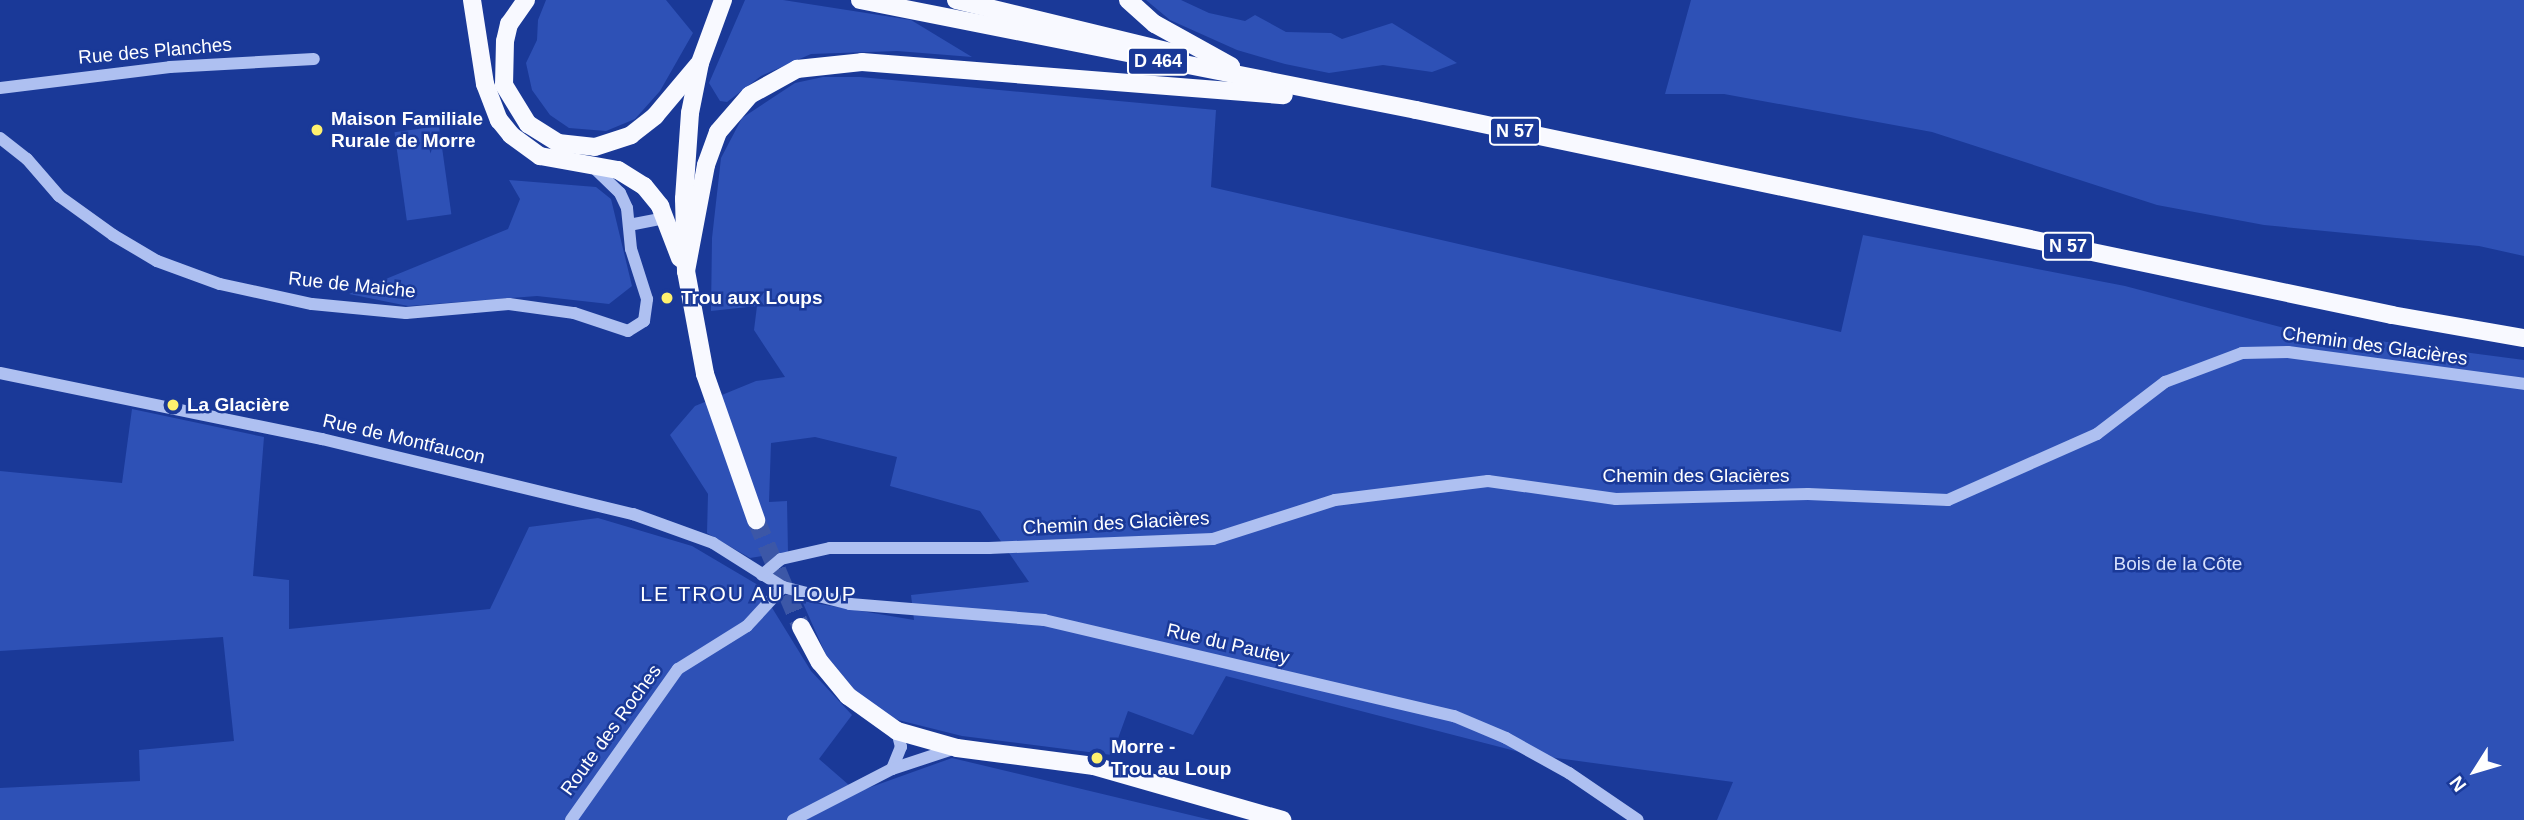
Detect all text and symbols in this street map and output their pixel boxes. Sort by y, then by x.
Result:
street label: Rue des Planches [77,33,233,69]
road number: D 464 [1126,46,1190,76]
place label: Maison Familiale Rurale de Morre [331,108,483,152]
road number: N 57 [1489,116,1541,146]
marker: Maison Familiale Rurale de Morre [309,122,325,138]
road number: N 57 [2042,232,2094,260]
street label: Rue de Maiche [287,267,417,303]
place label: Trou aux Loups [681,287,822,309]
marker: Trou aux Loups [659,290,675,306]
street label: Chemin des Glacières [2281,322,2469,370]
place label: La Glacière [187,394,289,416]
marker: La Glacière [165,397,181,413]
street label: Rue de Montfaucon [321,409,487,469]
street label: Chemin des Glacières [1603,465,1789,487]
street label: Chemin des Glacières [1022,507,1210,539]
park label: Bois de la Côte [2114,553,2242,575]
district label: LE TROU AU LOUP [641,581,857,607]
street label: Rue du Pautey [1164,619,1292,669]
street label: Route des Roches [556,660,666,800]
place label: Morre - Trou au Loup [1111,736,1231,780]
north arrow [2440,736,2510,806]
marker: Morre - Trou au Loup [1089,750,1105,766]
text: N [2445,772,2470,796]

